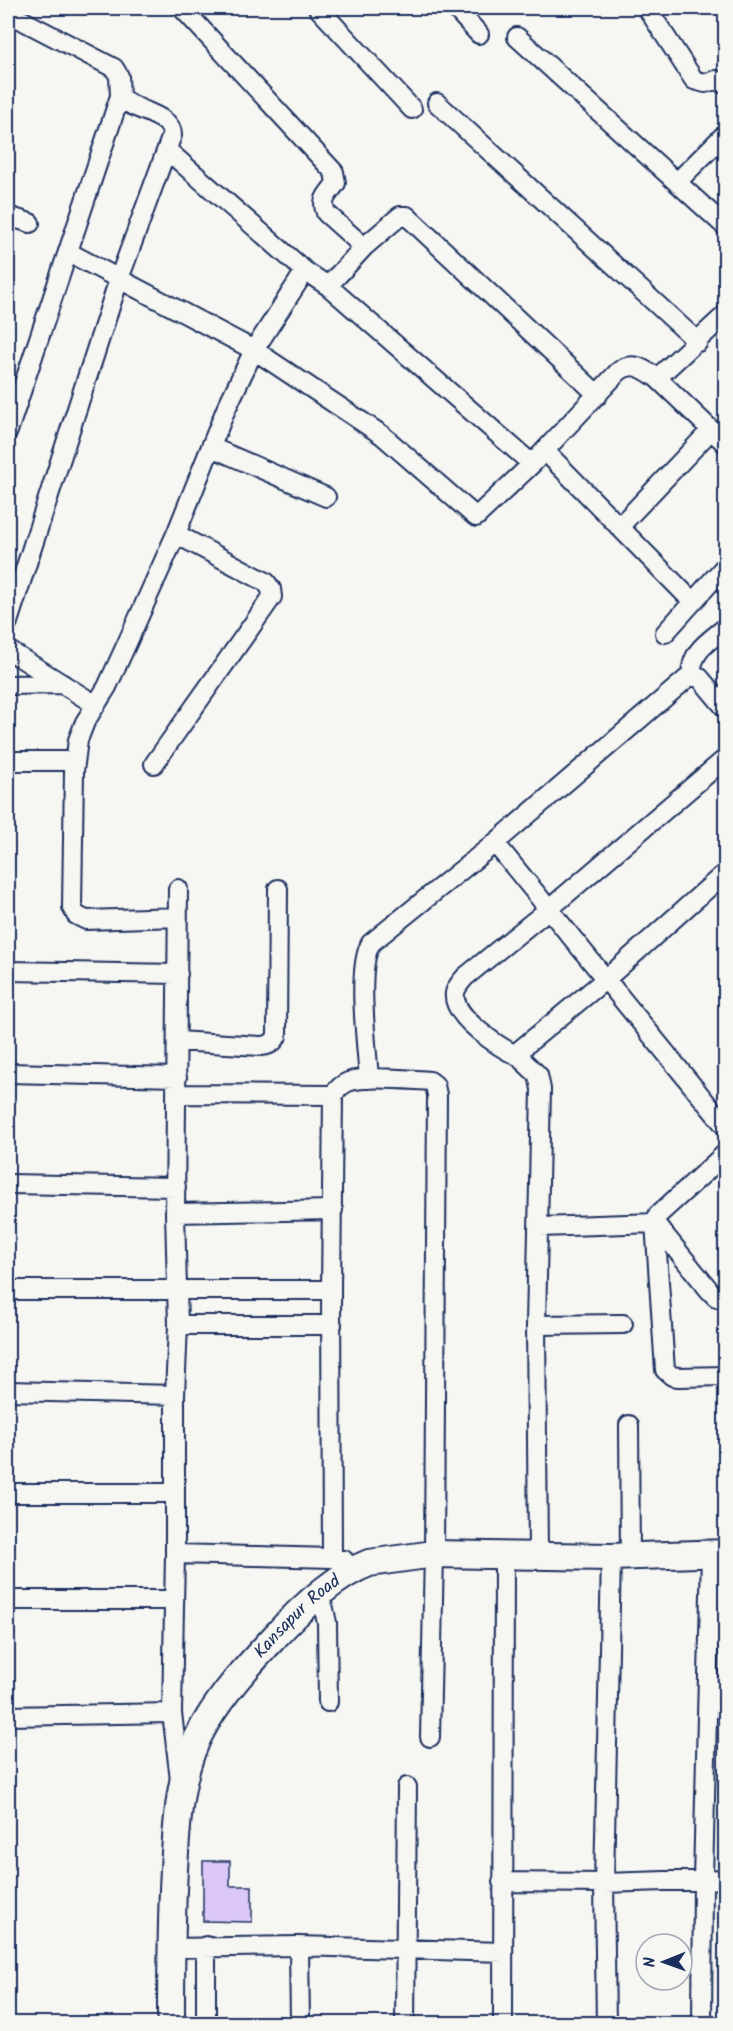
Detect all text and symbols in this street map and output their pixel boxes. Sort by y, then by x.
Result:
street label: Kansapur Road [247,1567,348,1665]
north arrow [634,1932,694,1992]
text: N [638,1957,663,1968]

